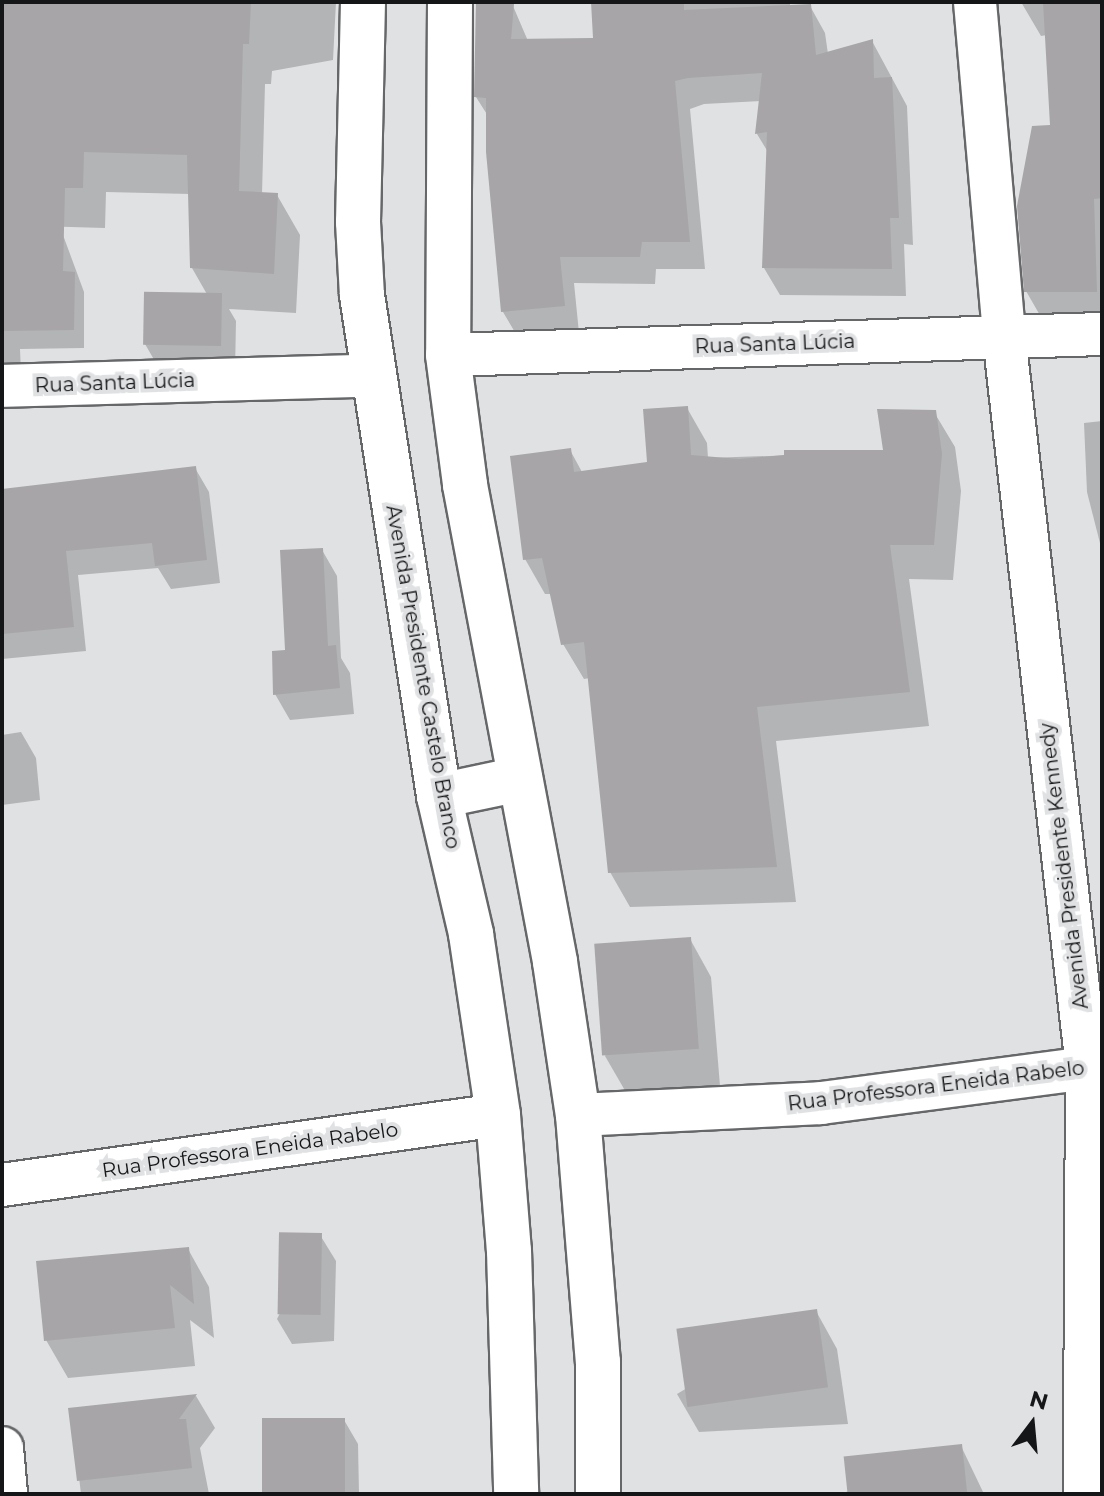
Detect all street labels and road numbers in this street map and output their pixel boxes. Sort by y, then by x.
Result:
street label: Rua Santa Lúcia [694,329,856,359]
street label: Rua Santa Lúcia [34,368,196,398]
street label: Avenida Presidente Castelo Branco [381,503,465,851]
street label: Avenida Presidente Kennedy [1035,721,1093,1011]
street label: Rua Professora Eneida Rabelo [786,1056,1086,1116]
street label: Rua Professora Eneida Rabelo [100,1117,400,1183]

